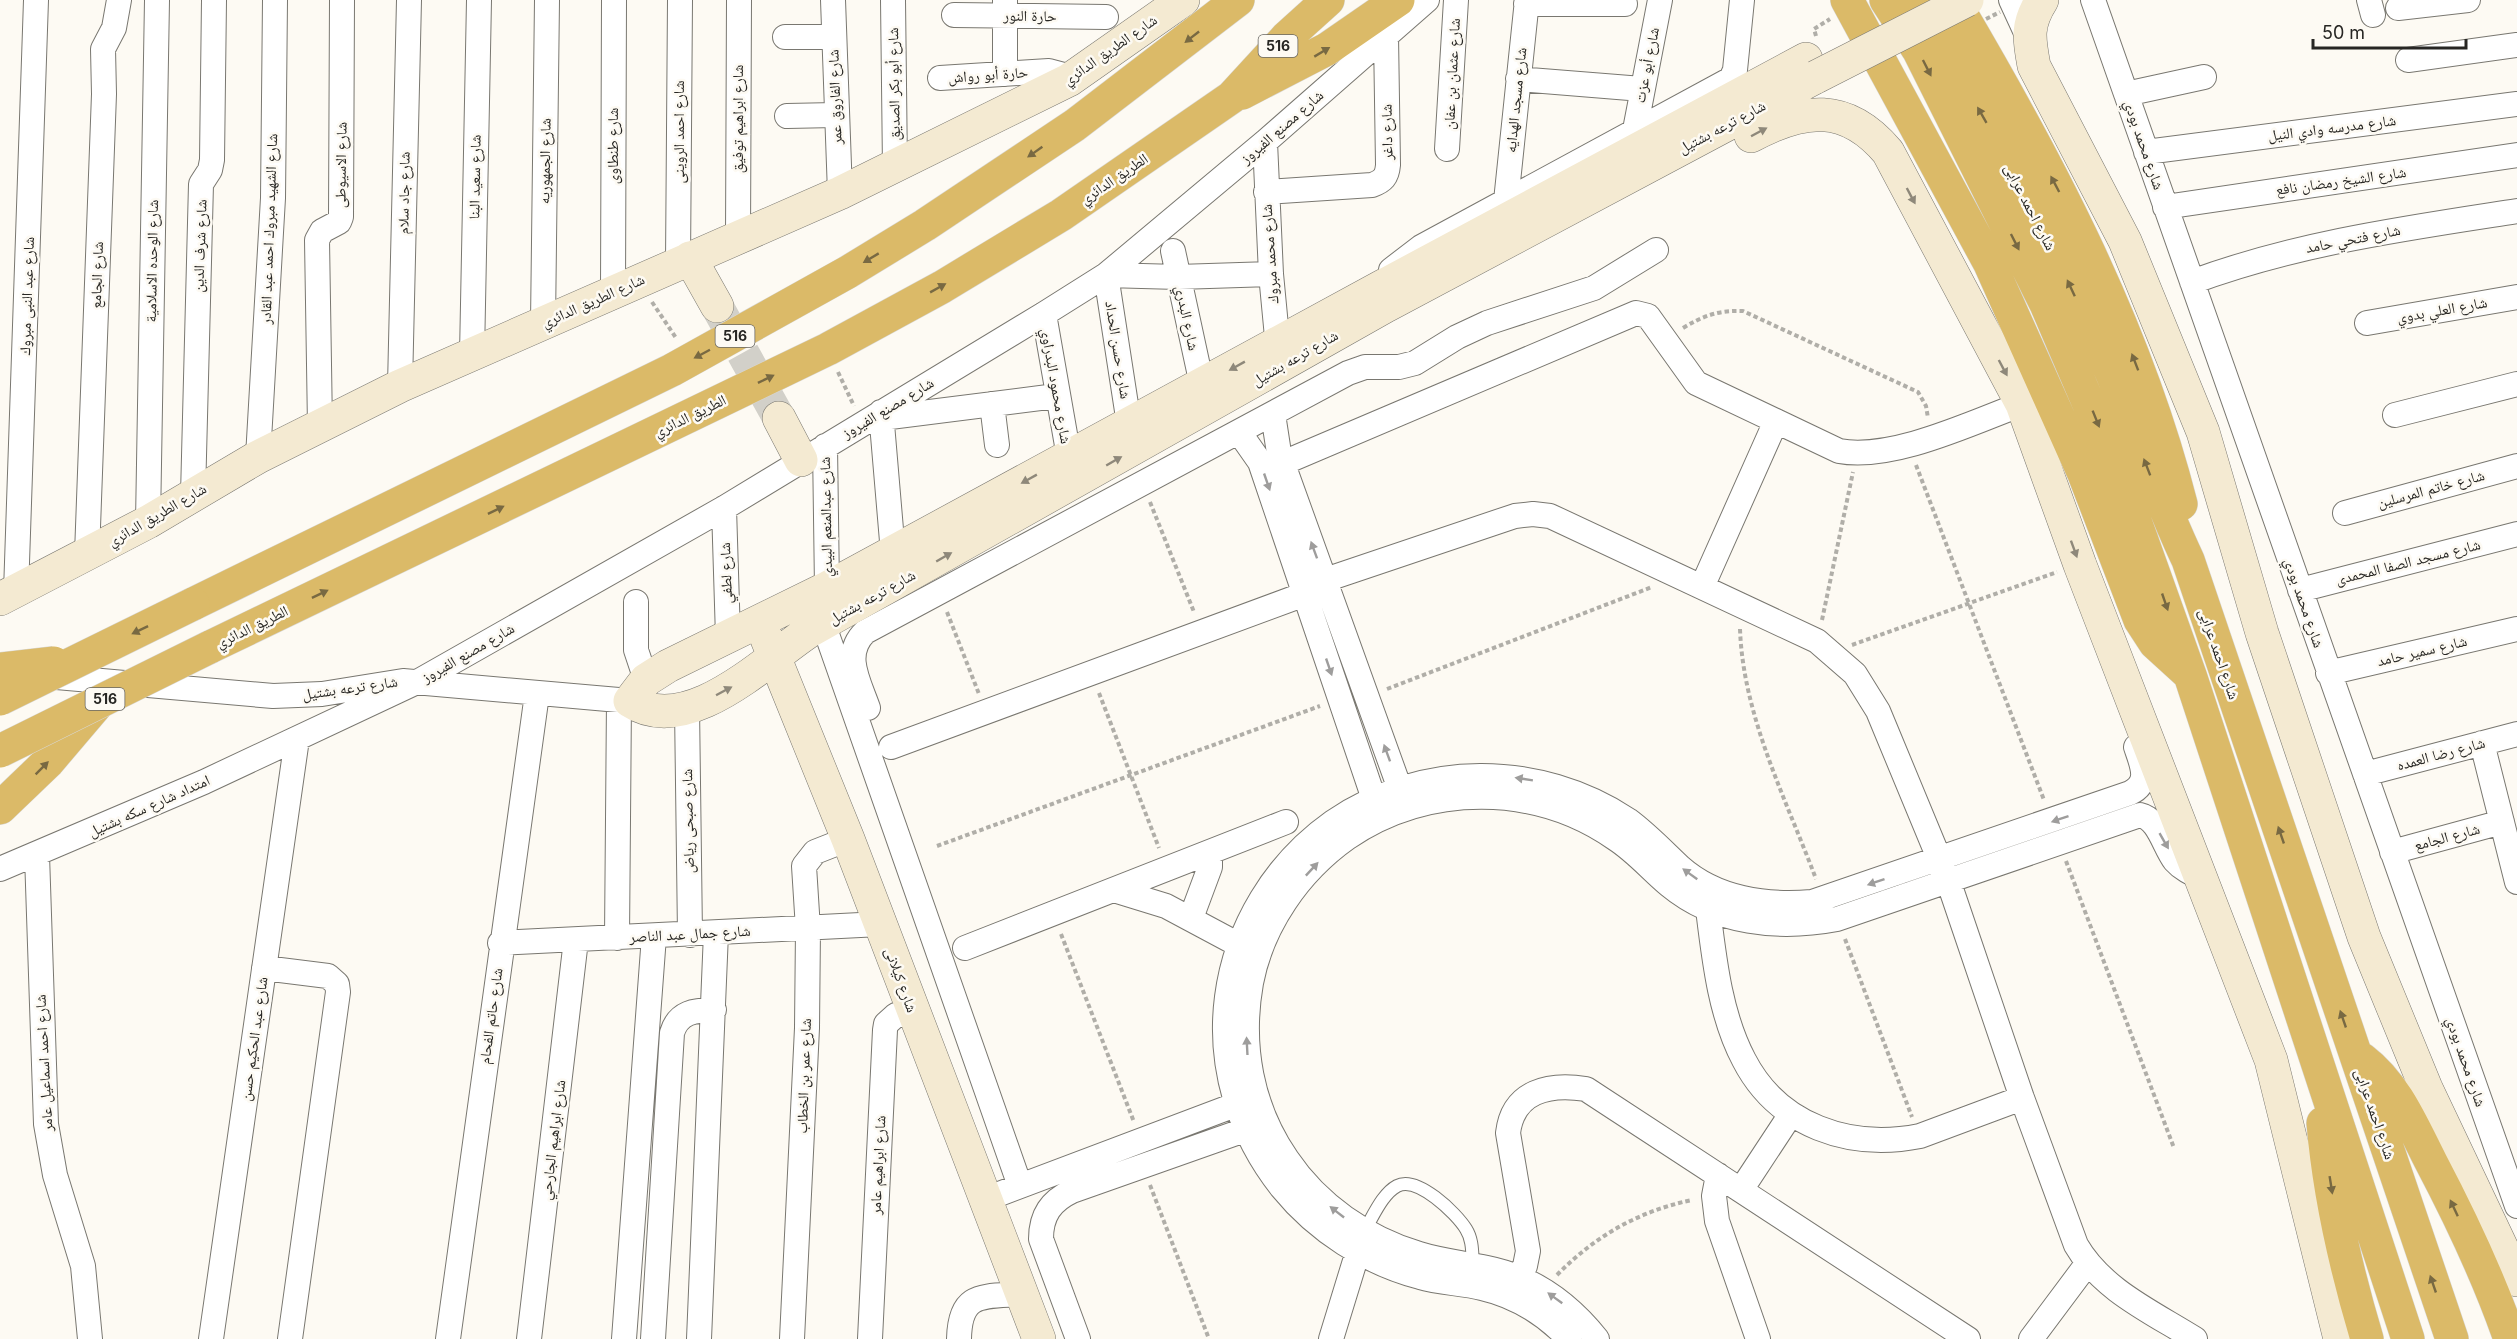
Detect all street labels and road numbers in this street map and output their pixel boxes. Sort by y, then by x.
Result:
street label: حارة النور [1002,6,1057,25]
street label: شارع الطريق الدائري [1059,10,1162,91]
street label: شارع عثمان بن عفان [1439,18,1465,130]
street label: شارع أبو عزت [1630,25,1664,105]
street label: شارع أبو بكر الصديق [883,27,905,141]
road number: 516 [1258,35,1298,57]
street label: شارع مسجد الهدايه [1501,46,1531,154]
street label: شارع الفاروق عمر [823,49,847,146]
street label: حارة أبو رواش [947,62,1029,88]
street label: شارع ابراهيم توفيق [728,65,748,173]
street label: شارع احمد الروينى [669,80,689,184]
street label: شارع مصنع الفيروز [1236,85,1328,169]
street label: شارع ترعه بشتيل [1675,96,1769,158]
street label: شارع محمد بودي [2118,97,2169,193]
street label: شارع داغر [1377,104,1398,161]
street label: شارع طنطاوى [603,108,623,184]
street label: شارع مدرسه وادي النيل [2267,110,2398,148]
street label: شارع الجمهوريه [534,118,556,204]
street label: شارع الاسيوطى [330,121,352,208]
street label: شارع الشهيد مبروك احمد عبد القادر [256,133,282,326]
street label: شارع سعيد البنا [464,134,486,220]
street label: الطريق الدائري [1076,149,1153,211]
street label: شارع جاد سلام [393,151,415,235]
street label: شارع احمد عرابى [2000,160,2061,254]
street label: شارع الشيخ رمضان نافع [2274,162,2408,200]
street label: شارع الوحده الاسلامية [141,199,163,323]
street label: شارع شرف الدين [188,199,212,293]
street label: شارع محمد مبروك [1257,203,1283,304]
street label: شارع فتحي حامد [2304,220,2403,260]
street label: شارع عبد النبى مبروك [15,236,39,356]
street label: شارع الجامع [86,241,108,309]
street label: شارع الطريق الدائري [538,269,649,334]
street label: شارع البدري [1169,284,1204,353]
street label: شارع العلي بدوي [2395,292,2489,330]
street label: شارع حسن الحداد [1100,300,1136,401]
road number: 516 [716,325,754,347]
street label: شارع ترعه بشتيل [1248,325,1342,391]
street label: شارع محمود البدراوي [1034,327,1076,446]
street label: شارع مصنع الفيروز [837,373,938,444]
street label: الطريق الدائري [651,390,730,444]
street label: شارع عبدالمنعم البيدي [815,456,839,577]
street label: شارع خاتم المرسلين [2375,465,2487,513]
street label: شارع الطريق الدائري [104,479,211,553]
street label: شارع مسجد الصفا المحمدى [2333,534,2483,590]
street label: شارع لطفي [715,542,739,604]
street label: شارع محمد بودي [2278,555,2329,651]
street label: شارع ترعه بشتيل [825,565,919,629]
street label: الطريق الدائري [213,601,292,655]
street label: شارع احمد عرابى [2194,606,2244,702]
street label: شارع مصنع الفيروز [417,618,518,688]
street label: شارع سمير حامد [2375,631,2469,671]
street label: شارع ترعه بشتيل [301,671,399,705]
road number: 516 [86,688,124,710]
street label: شارع رضا العمده [2395,733,2488,775]
street label: شارع صبحى رياض [677,768,699,873]
street label: امتداد شارع سكه بشتيل [85,770,213,842]
street label: شارع الجامع [2412,819,2482,855]
street label: شارع جمال عبد الناصر [628,921,751,947]
street label: شارع كيلانى [880,945,922,1015]
street label: شارع حاتم الفحام [474,966,508,1065]
street label: شارع عبد الحكيم حسن [235,975,273,1103]
street label: شارع احمد اسماعيل عامر [30,994,58,1133]
street label: شارع محمد بودي [2440,1014,2491,1110]
street label: شارع عمر بن الخطاب [792,1018,816,1134]
street label: شارع احمد عرابى [2350,1066,2400,1162]
street label: شارع ابراهيم الجارحي [536,1078,572,1202]
street label: شارع ابراهيم عامر [865,1115,891,1216]

